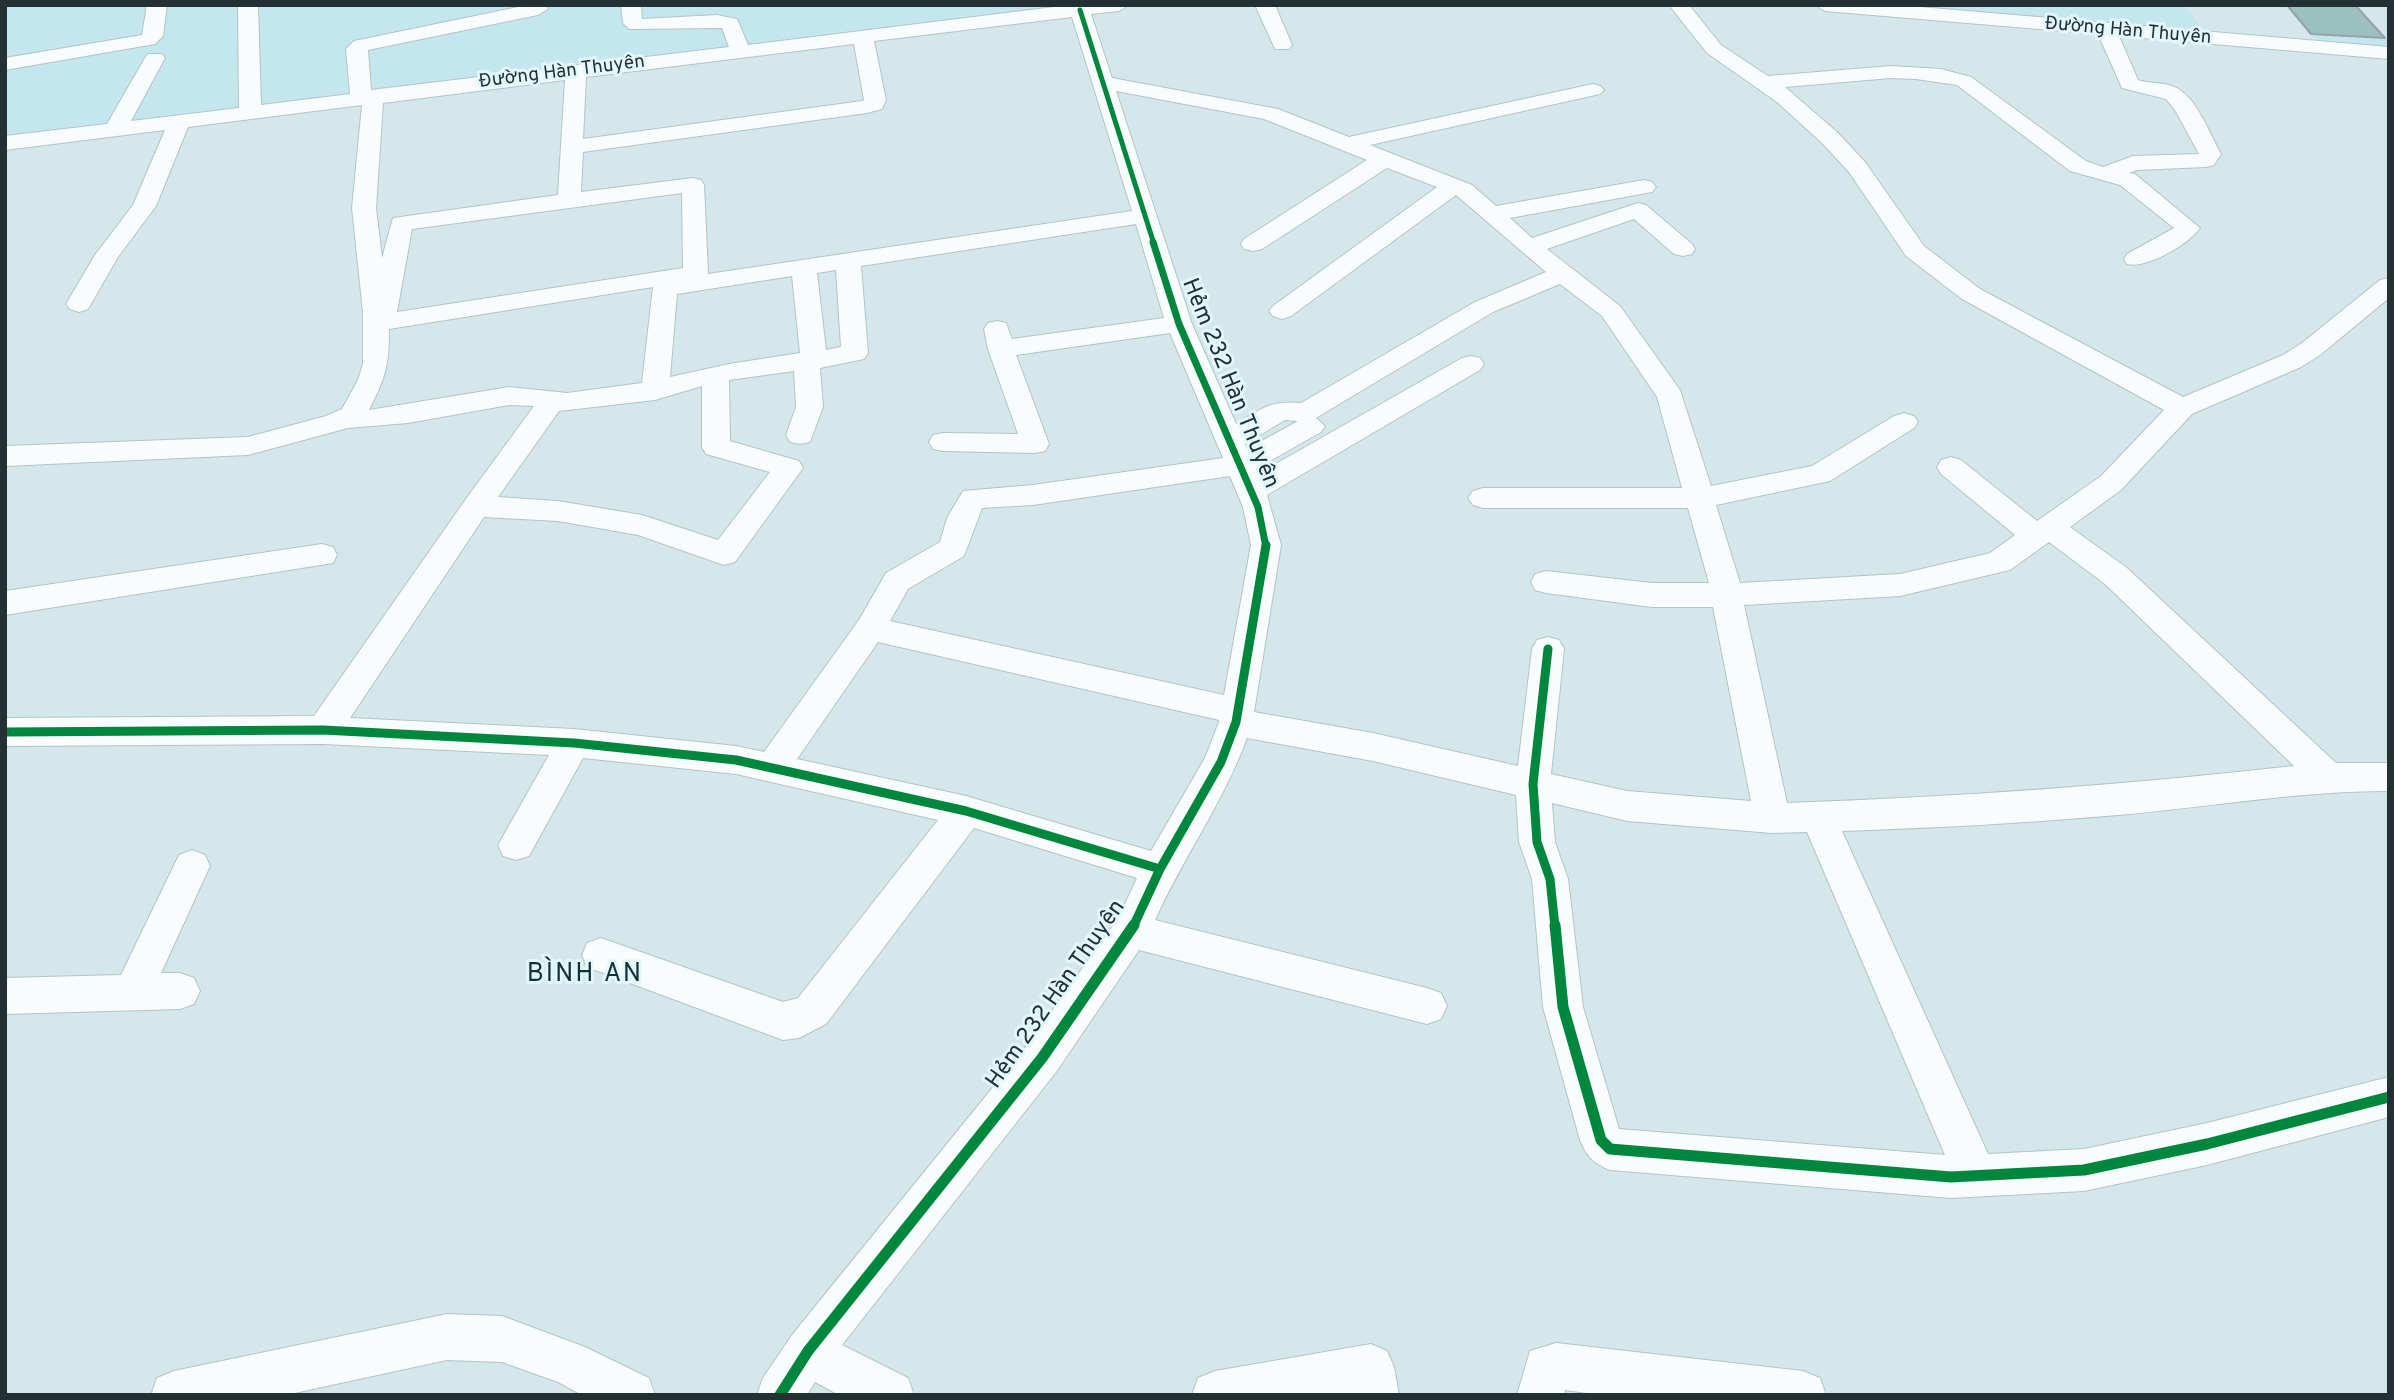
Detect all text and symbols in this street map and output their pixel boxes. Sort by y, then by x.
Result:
street label: Đường Hàn Thuyên [2044,13,2212,51]
street label: Đường Hàn Thuyên [478,52,646,94]
street label: Hẻm 232 Hàn Thuyên [1174,275,1284,493]
street label: Hẻm 232 Hàn Thuyên [981,895,1133,1095]
district label: BÌNH AN [528,960,642,992]

